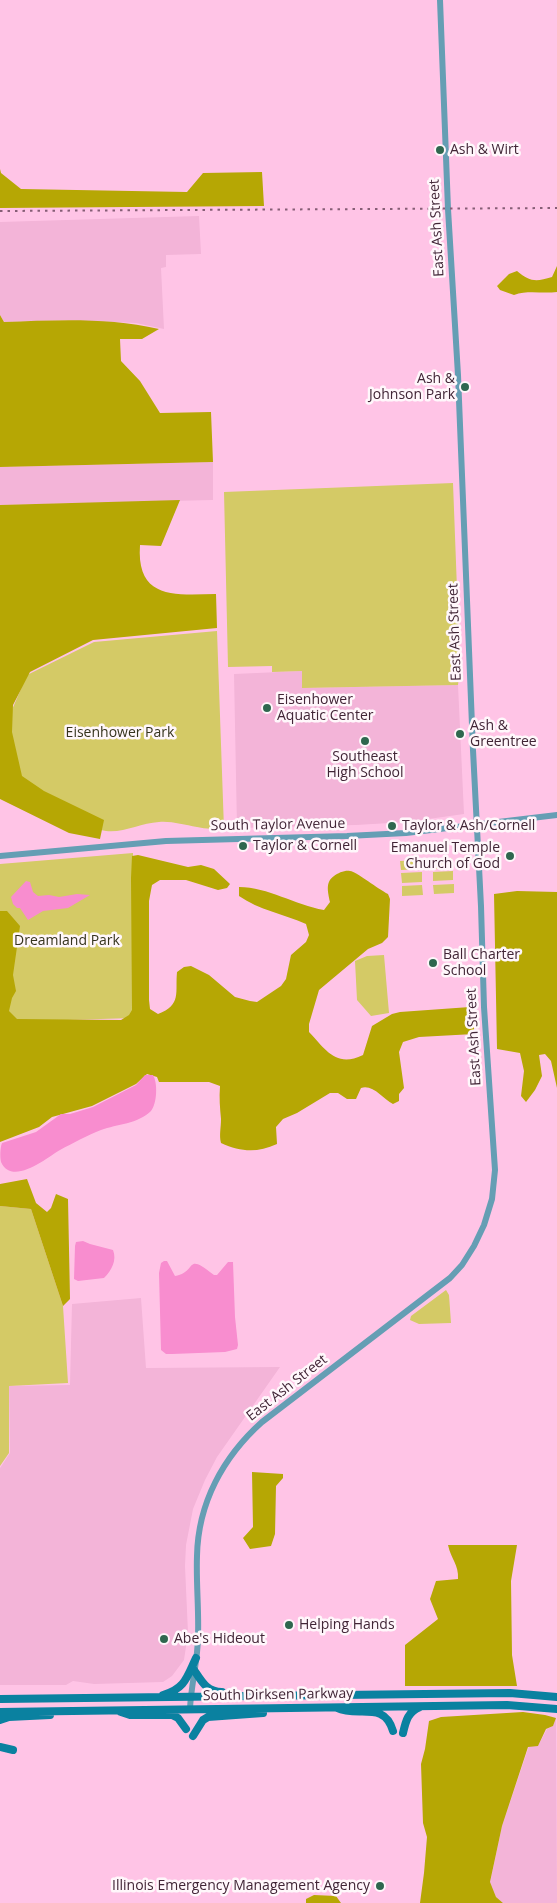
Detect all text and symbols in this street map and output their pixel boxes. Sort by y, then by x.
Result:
place label: Ash & Wirt [450,142,519,158]
marker: Ash & Wirt [434,144,446,156]
street label: East Ash Street [426,179,448,277]
place label: Ash & Johnson Park [369,371,455,404]
marker: Ash & Johnson Park [459,381,471,393]
street label: East Ash Street [445,583,465,681]
place label: Eisenhower Aquatic Center [277,692,373,724]
marker: Eisenhower Aquatic Center [261,702,273,714]
place label: Ash & Greentree [470,718,537,750]
park label: Eisenhower Park [66,725,174,741]
marker: Ash & Greentree [454,728,466,740]
marker: Southeast High School [359,735,371,747]
place label: Southeast High School [326,749,404,782]
street label: South Taylor Avenue [211,815,345,835]
place label: Taylor & Ash/Cornell [402,818,535,834]
marker: Taylor & Ash/Cornell [386,820,398,832]
place label: Taylor & Cornell [253,838,357,854]
marker: Taylor & Cornell [237,840,249,852]
place label: Emanuel Temple Church of God [391,840,500,872]
marker: Emanuel Temple Church of God [504,850,516,862]
park label: Dreamland Park [14,933,120,949]
place label: Ball Charter School [443,947,520,980]
marker: Ball Charter School [427,957,439,969]
street label: East Ash Street [463,988,485,1086]
street label: East Ash Street [243,1351,331,1425]
place label: Helping Hands [299,1617,395,1633]
marker: Helping Hands [283,1619,295,1631]
place label: Abe's Hideout [174,1631,265,1647]
marker: Abe's Hideout [158,1633,170,1645]
street label: South Dirksen Parkway [203,1685,353,1705]
place label: Illinois Emergency Management Agency [112,1878,370,1894]
marker: Illinois Emergency Management Agency [374,1880,386,1892]

